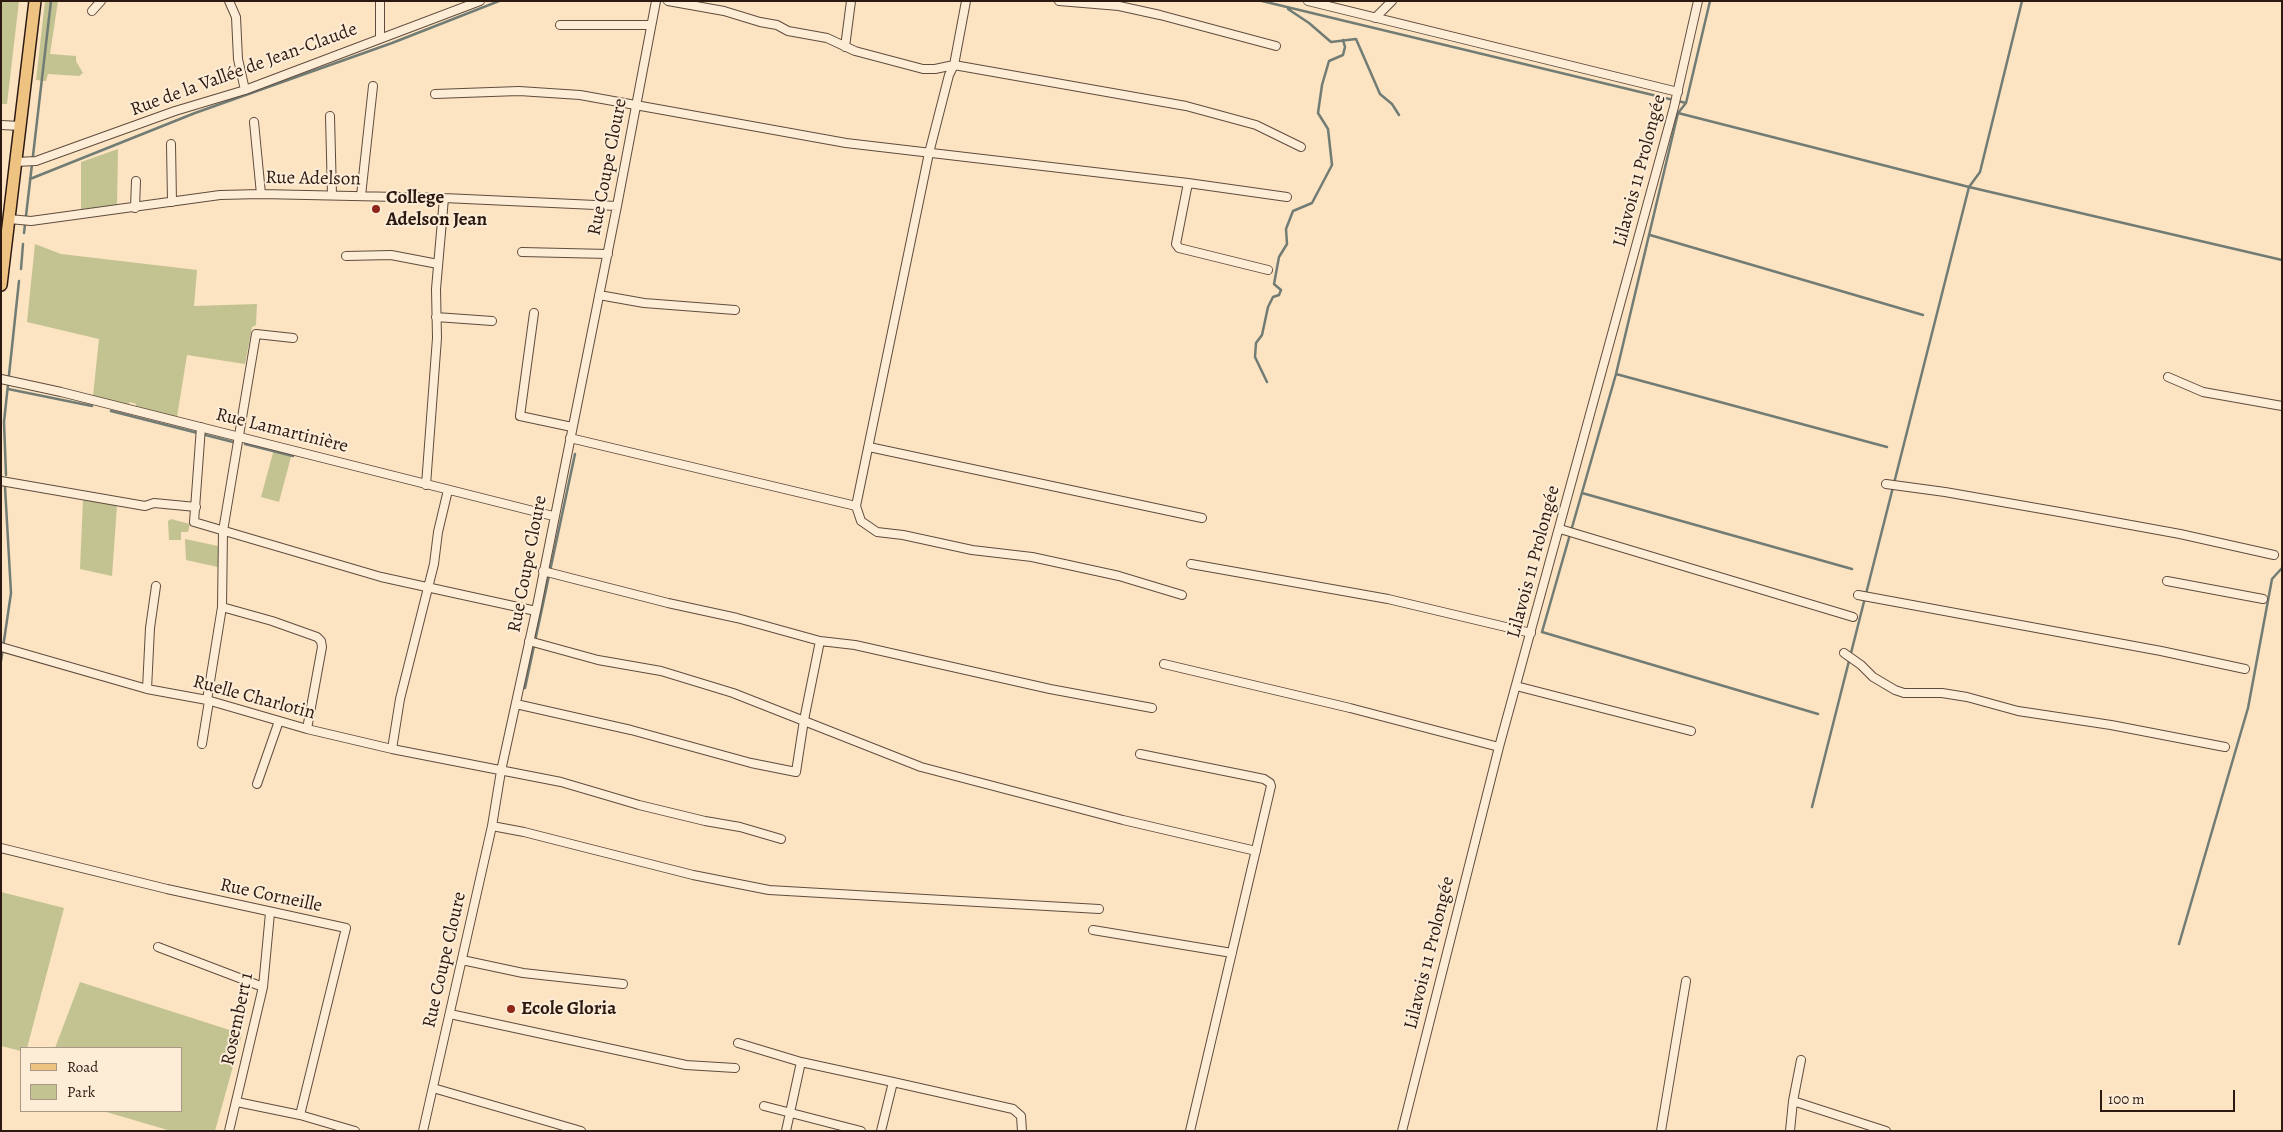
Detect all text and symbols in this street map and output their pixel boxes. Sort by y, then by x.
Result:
street label: Rue de la Vallée de Jean-Claude [128,18,360,122]
street label: Lilavois 11 Prolongée [1609,92,1671,250]
street label: Rue Coupe Cloure [584,97,632,237]
street label: Rue Adelson [265,167,361,191]
place label: College Adelson Jean [386,187,487,231]
marker: College Adelson Jean [370,203,382,215]
street label: Rue Lamartinière [213,404,351,458]
street label: Lilavois 11 Prolongée [1503,483,1565,641]
street label: Rue Coupe Cloure [504,494,552,634]
street label: Ruelle Charlotin [190,671,318,725]
street label: Rue Corneille [218,874,324,918]
street label: Lilavois 11 Prolongée [1400,874,1460,1032]
street label: Rue Coupe Cloure [418,890,472,1030]
street label: Rosembert 1 [217,970,259,1068]
place label: Ecole Gloria [521,998,616,1020]
marker: Ecole Gloria [505,1003,517,1015]
legend [20,1047,182,1112]
text: Road [67,1057,98,1077]
scale bar [2103,1080,2238,1112]
text: Park [67,1082,95,1102]
text: 100 m [2108,1089,2145,1109]

